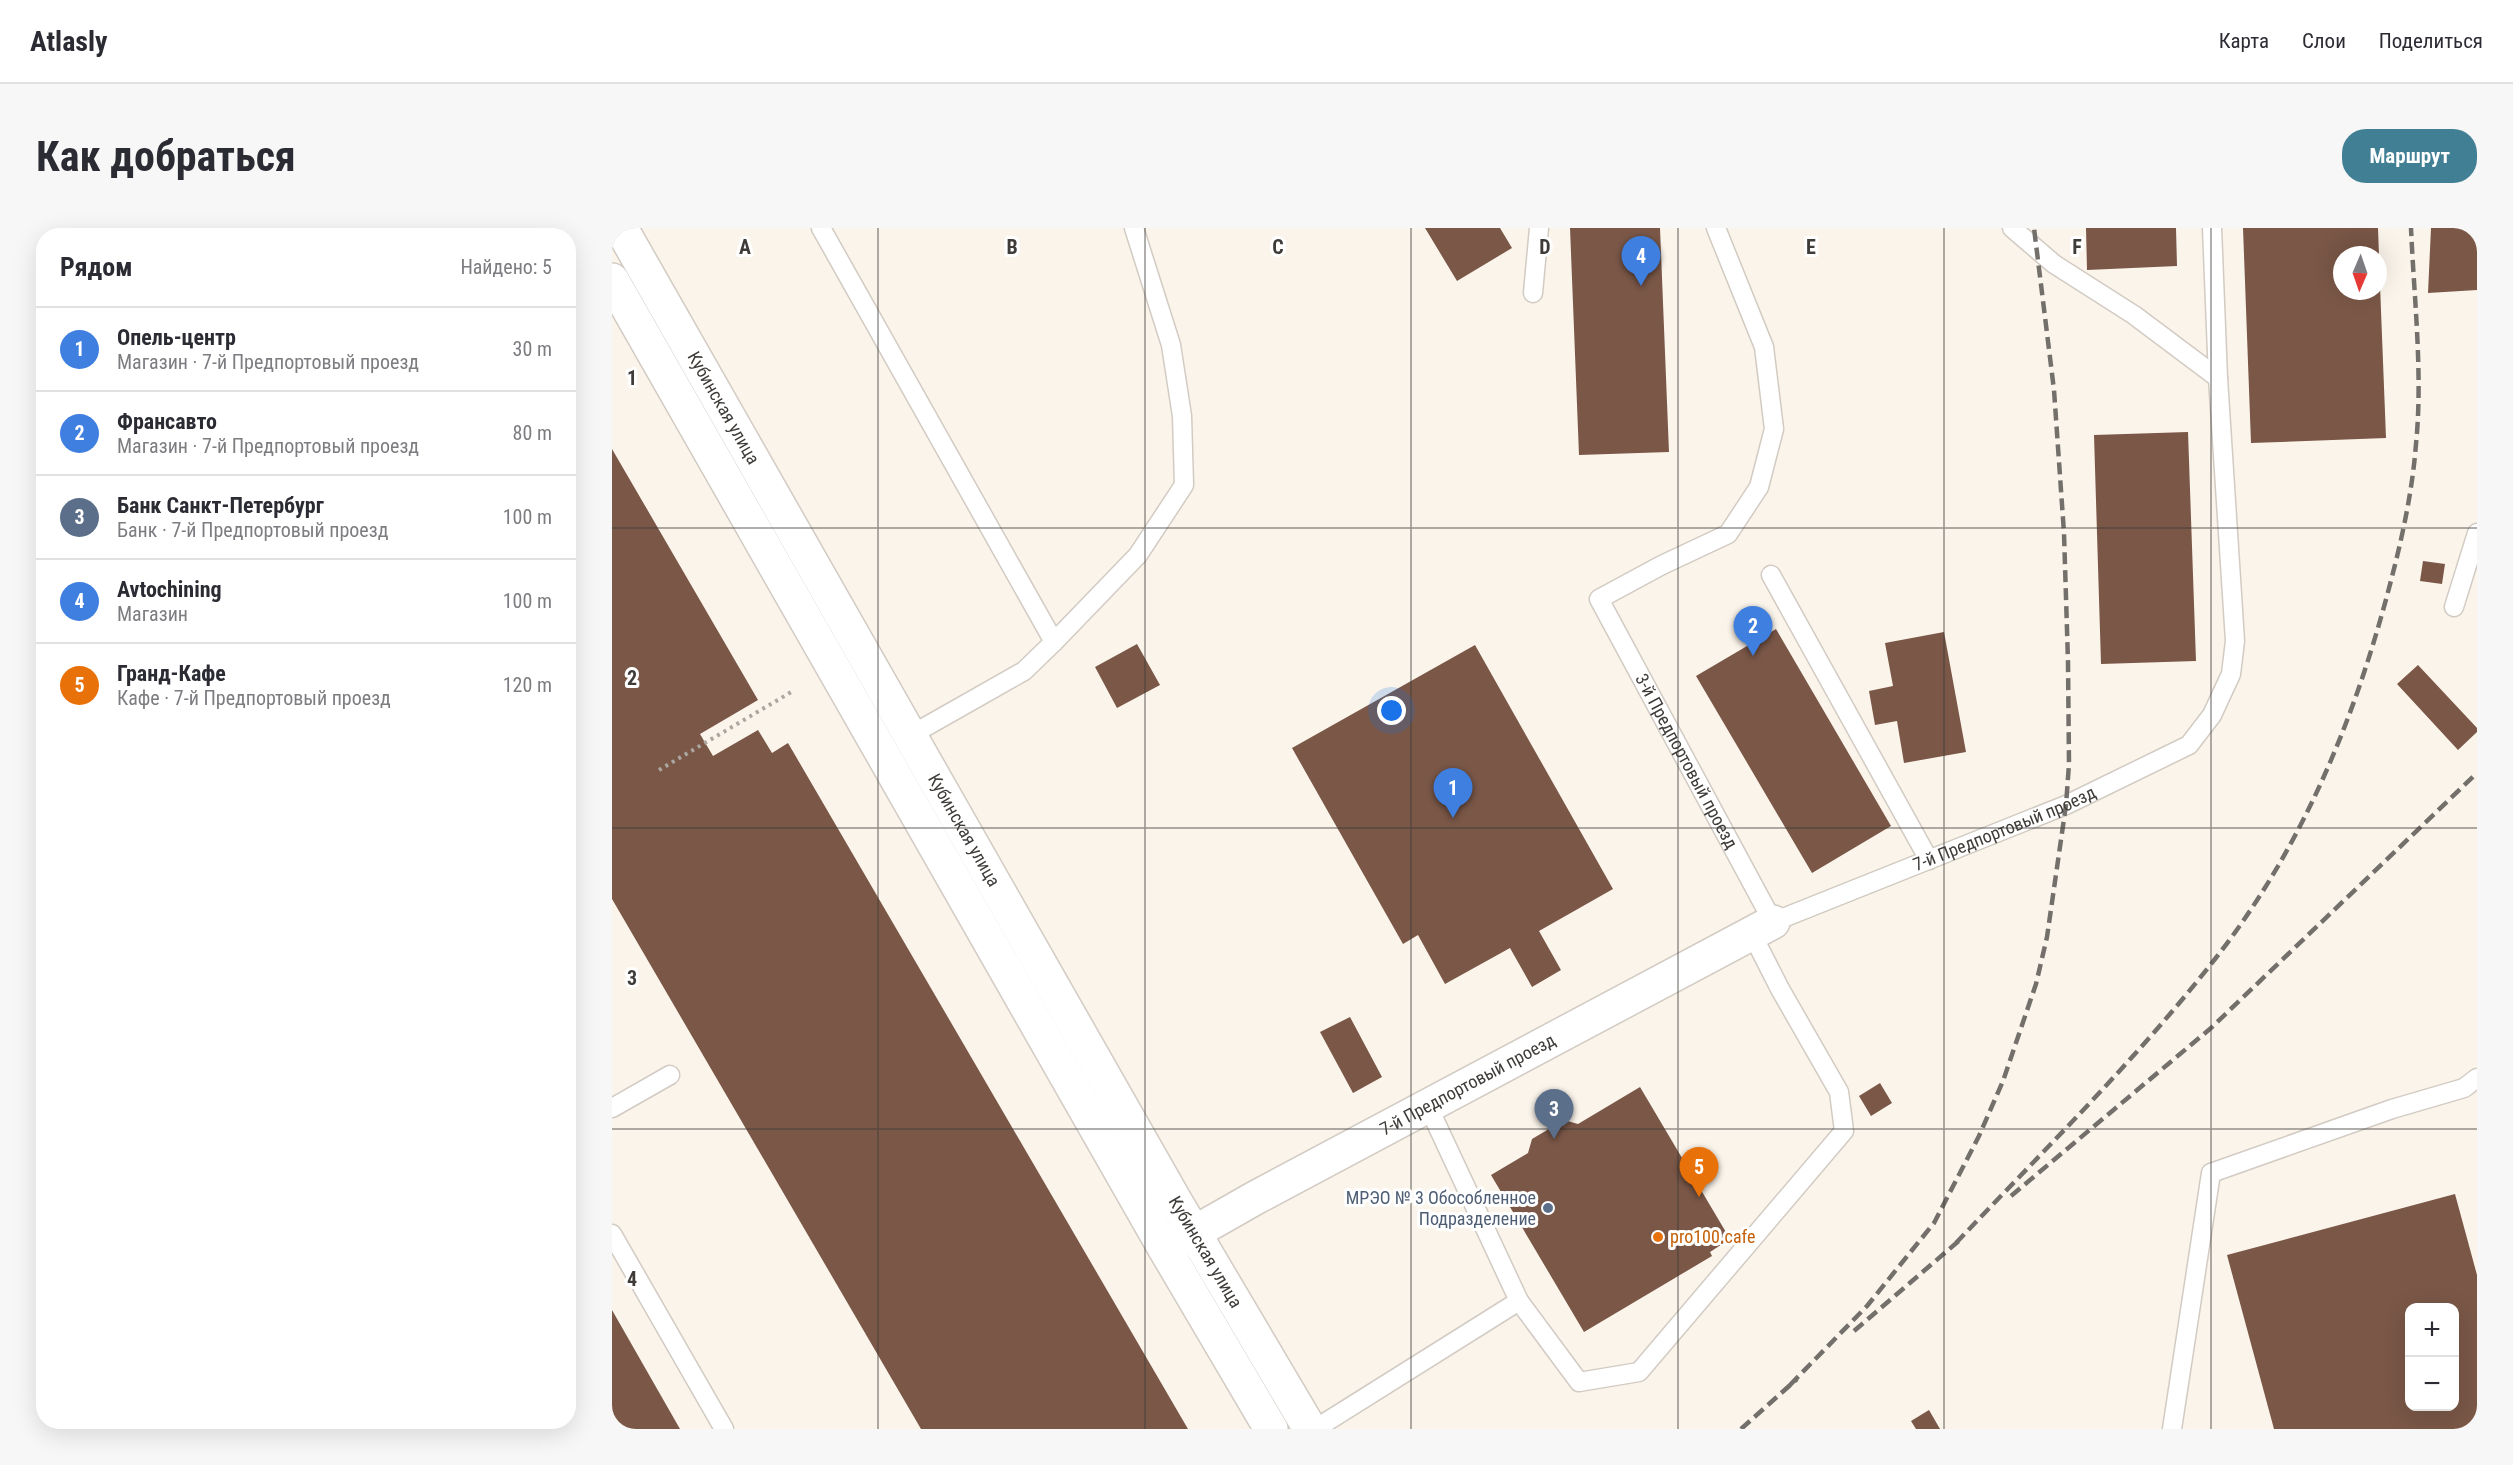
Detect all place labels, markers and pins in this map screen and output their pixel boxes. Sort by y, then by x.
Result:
pin: 4 [1622,236,1660,286]
pin: 2 [1734,606,1772,656]
pin: 1 [1434,768,1472,818]
pin: 3 [1534,1090,1574,1139]
pin: 5 [1680,1148,1718,1197]
place label: МРЭО № 3 Обособленное Подразделение [1346,1187,1536,1229]
marker: МРЭО № 3 Обособленное Подразделение [1541,1201,1555,1215]
place label: pro100.cafe [1670,1226,1755,1247]
marker: pro100.cafe [1651,1230,1665,1244]

